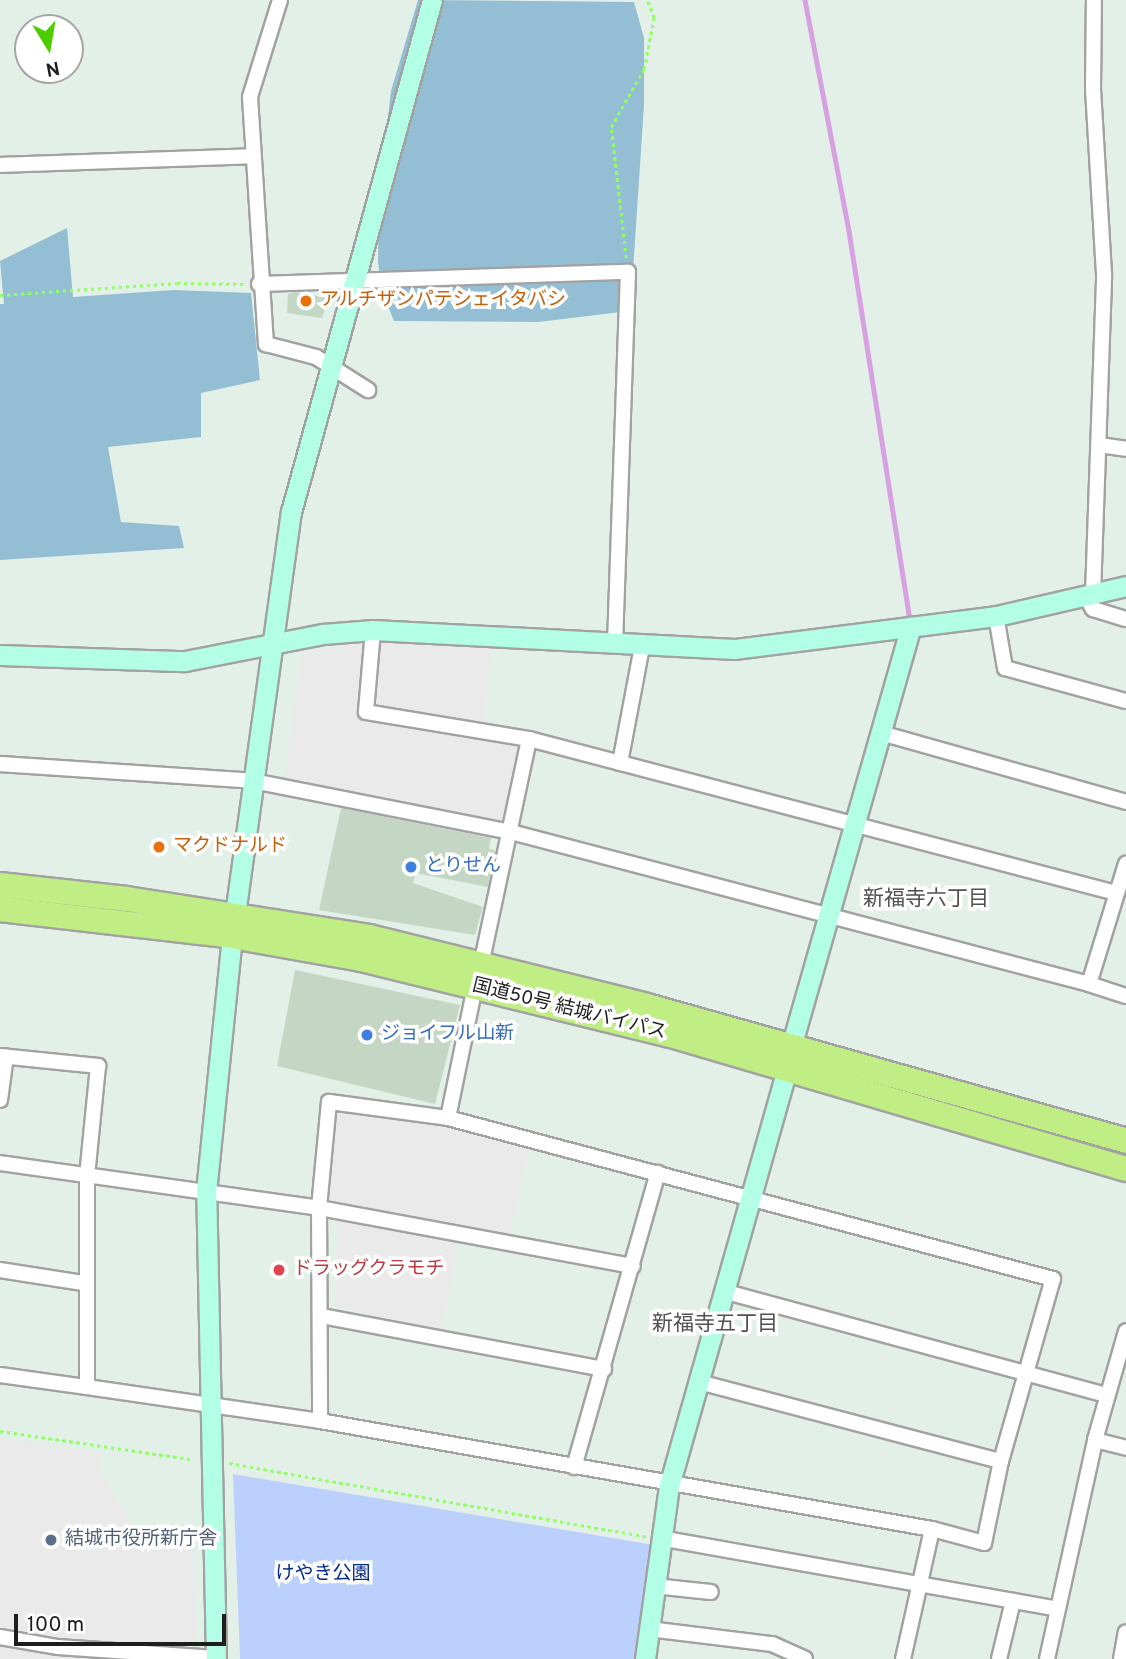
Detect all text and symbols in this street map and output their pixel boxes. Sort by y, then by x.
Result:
north arrow [14,14,84,84]
text: N [44,55,62,81]
place label: アルチザンパテシェイタバシ [320,290,567,312]
marker: アルチザンパテシェイタバシ [298,293,314,309]
place label: マクドナルド [173,836,287,858]
marker: マクドナルド [151,839,167,855]
place label: とりせん [425,856,501,878]
marker: とりせん [403,859,419,875]
district label: 新福寺六丁目 [863,887,989,913]
street label: 国道50号 結城バイパス [469,975,669,1045]
place label: ジョイフル山新 [381,1024,514,1046]
marker: ジョイフル山新 [359,1027,375,1043]
place label: ドラッグクラモチ [293,1259,445,1281]
marker: ドラッグクラモチ [271,1262,287,1278]
district label: 新福寺五丁目 [652,1312,778,1338]
place label: 結城市役所新庁舎 [65,1529,217,1551]
marker: 結城市役所新庁舎 [43,1532,59,1548]
park label: けやき公園 [276,1564,370,1586]
scale bar [18,1600,229,1644]
text: 100 m [27,1612,84,1639]

